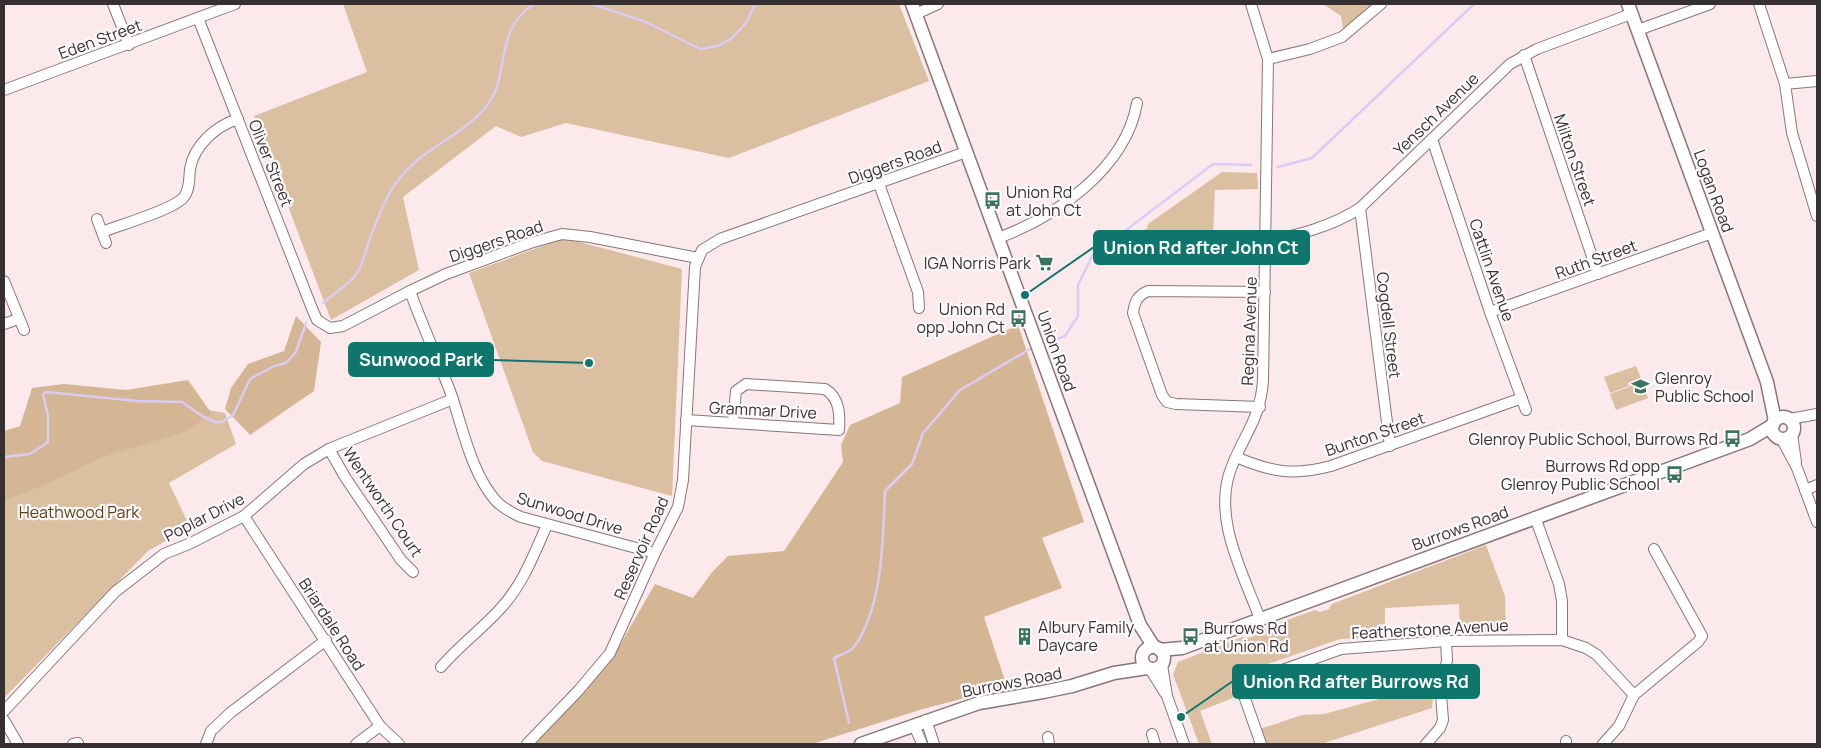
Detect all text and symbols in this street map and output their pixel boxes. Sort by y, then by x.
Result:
street label: Eden Street [55,14,145,64]
street label: Yensch Avenue [1388,68,1484,160]
street label: Milton Street [1549,111,1601,209]
street label: Oliver Street [244,116,298,210]
street label: Diggers Road [845,135,945,189]
street label: Logan Road [1689,147,1739,235]
place label: Union Rd at John Ct [1006,181,1081,221]
bus stop icon: Union Rd at John Ct [982,191,1002,211]
street label: Diggers Road [446,215,546,267]
street label: Cattlin Avenue [1464,216,1520,324]
callout: Union Rd after John Ct [1094,231,1309,264]
street label: Ruth Street [1552,234,1640,284]
text: Union Rd after John Ct [1103,235,1299,259]
place label: IGA Norris Park [924,252,1032,274]
supermarket icon: IGA Norris Park [1035,253,1055,273]
street label: Cogdell Street [1372,271,1406,379]
street label: Regina Avenue [1236,276,1262,386]
place label: Union Rd opp John Ct [916,298,1005,338]
bus stop icon: Union Rd opp John Ct [1009,308,1029,328]
street label: Union Road [1032,308,1082,394]
callout: Sunwood Park [349,343,493,376]
text: Sunwood Park [359,347,484,371]
place label: Glenroy Public School [1655,367,1754,407]
school or university icon: Glenroy Public School [1631,377,1651,397]
street label: Grammar Drive [708,396,818,424]
street label: Bunton Street [1322,407,1428,461]
place label: Glenroy Public School, Burrows Rd [1469,428,1718,450]
bus stop icon: Glenroy Public School, Burrows Rd [1722,429,1742,449]
street label: Wentworth Court [338,443,428,561]
place label: Burrows Rd opp Glenroy Public School [1501,455,1660,495]
bus stop icon: Burrows Rd opp Glenroy Public School [1664,465,1684,485]
street label: Sunwood Drive [514,486,626,540]
street label: Poplar Drive [160,487,248,547]
street label: Reservoir Road [608,493,674,603]
street label: Burrows Road [1409,500,1511,556]
park label: Heathwood Park [19,501,140,523]
street label: Briardale Road [294,573,370,675]
street label: Featherstone Avenue [1351,614,1509,644]
place label: Albury Family Daycare [1038,616,1135,656]
place label: Burrows Rd at Union Rd [1204,617,1289,657]
building icon: Albury Family Daycare [1014,626,1034,646]
bus stop icon: Burrows Rd at Union Rd [1180,627,1200,647]
street label: Burrows Road [960,662,1064,702]
callout: Union Rd after Burrows Rd [1233,665,1479,698]
text: Union Rd after Burrows Rd [1243,669,1469,693]

